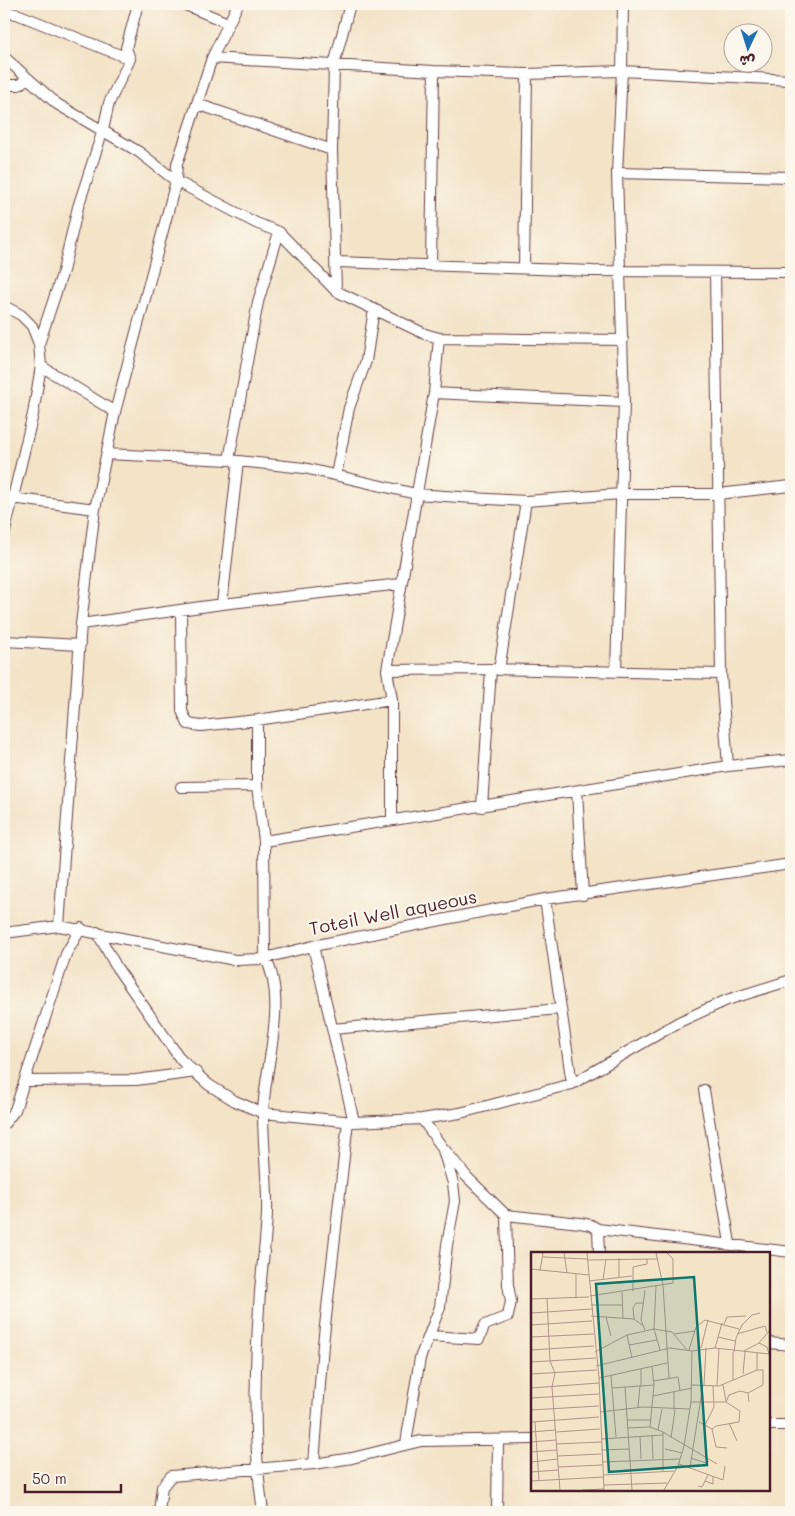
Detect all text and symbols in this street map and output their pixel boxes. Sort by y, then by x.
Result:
north arrow [722,22,772,72]
text: ش [739,51,755,71]
street label: Toteil Well aqueous [307,884,479,940]
inset map [531,1252,770,1491]
scale bar [25,1461,121,1493]
text: 50 m [32,1468,67,1488]

